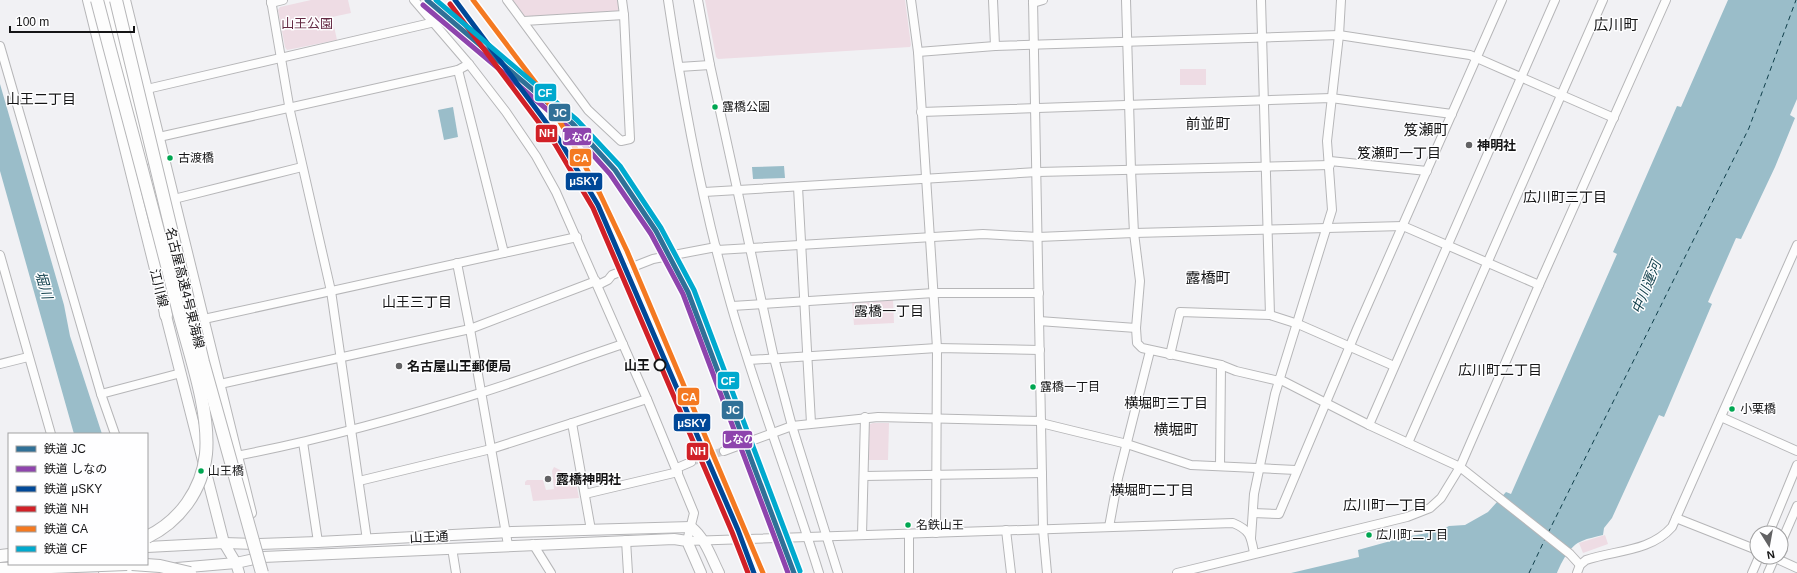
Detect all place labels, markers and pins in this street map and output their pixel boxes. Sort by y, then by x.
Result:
place label: 露橋公園 [722,100,770,114]
marker: 露橋公園 [710,102,720,112]
place label: 神明社 [1477,138,1516,153]
marker: 神明社 [1464,140,1474,150]
place label: 古渡橋 [178,151,214,165]
marker: 古渡橋 [165,153,175,163]
place label: 山王 [624,358,650,373]
marker: 山王 [653,358,667,372]
place label: 名古屋山王郵便局 [407,359,511,374]
marker: 名古屋山王郵便局 [394,361,404,371]
place label: 露橋一丁目 [1040,380,1100,394]
marker: 露橋一丁目 [1028,382,1038,392]
place label: 小栗橋 [1740,402,1776,416]
marker: 小栗橋 [1727,404,1737,414]
place label: 山王橋 [208,464,244,478]
marker: 山王橋 [196,466,206,476]
place label: 露橋神明社 [556,472,621,487]
marker: 露橋神明社 [543,474,553,484]
place label: 名鉄山王 [916,518,964,532]
marker: 名鉄山王 [903,520,913,530]
place label: 広川町二丁目 [1376,528,1448,542]
marker: 広川町二丁目 [1364,530,1374,540]

